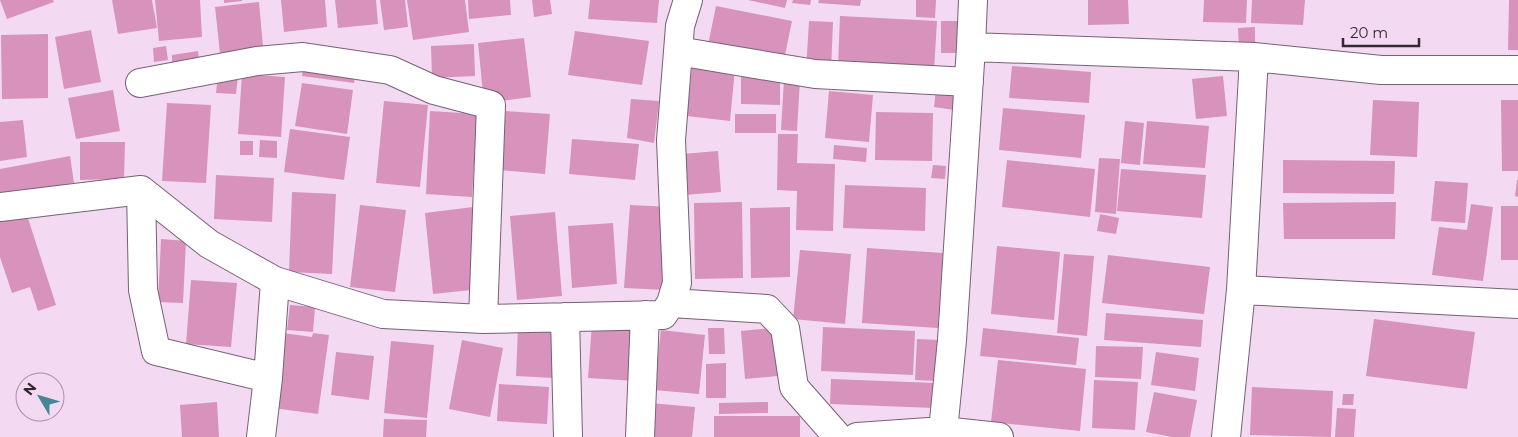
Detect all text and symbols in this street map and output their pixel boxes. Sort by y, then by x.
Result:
scale bar [1343,15,1419,47]
text: 20 m [1350,23,1388,42]
north arrow [15,372,65,422]
text: N [19,379,40,399]

